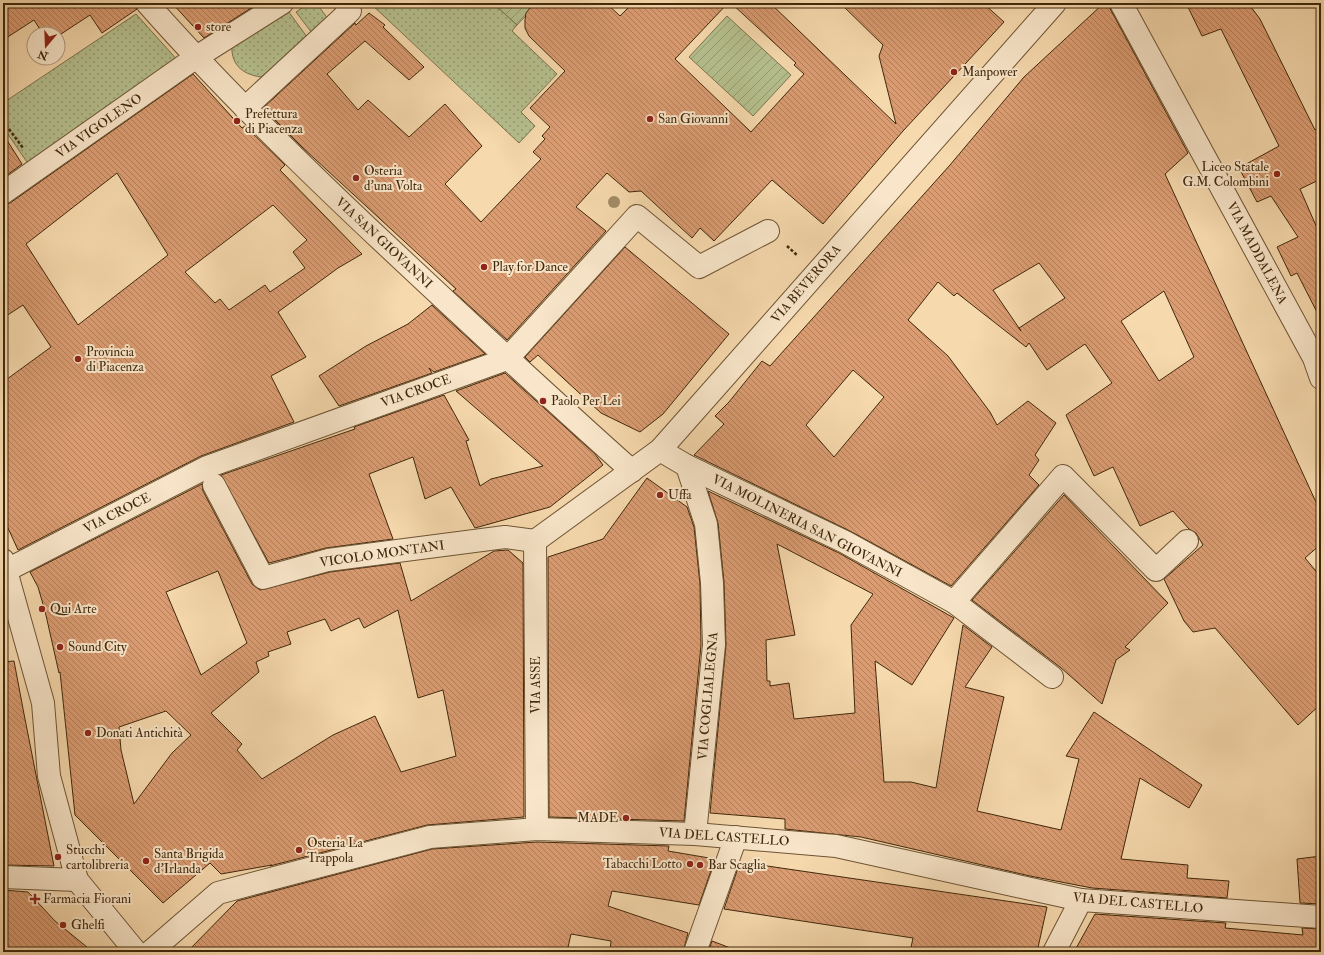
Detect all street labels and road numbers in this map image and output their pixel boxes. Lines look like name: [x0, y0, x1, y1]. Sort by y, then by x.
street label: VIA VIGOLENO: [53, 90, 145, 162]
street label: VIA SAN GIOVANNI: [332, 194, 436, 292]
street label: VIA MADDALENA: [1223, 199, 1291, 308]
street label: VIA BEVERORA: [768, 241, 845, 326]
street label: VIA CROCE: [379, 371, 453, 411]
street label: VIA MOLINERIA SAN GIOVANNI: [709, 471, 905, 581]
street label: VIA CROCE: [81, 489, 153, 537]
street label: VICOLO MONTANI: [319, 537, 445, 571]
street label: VIA COGLIALEGNA: [694, 630, 722, 761]
street label: VIA ASSE: [528, 656, 544, 714]
street label: VIA DEL CASTELLO: [658, 824, 790, 850]
street label: VIA DEL CASTELLO: [1072, 889, 1204, 917]

